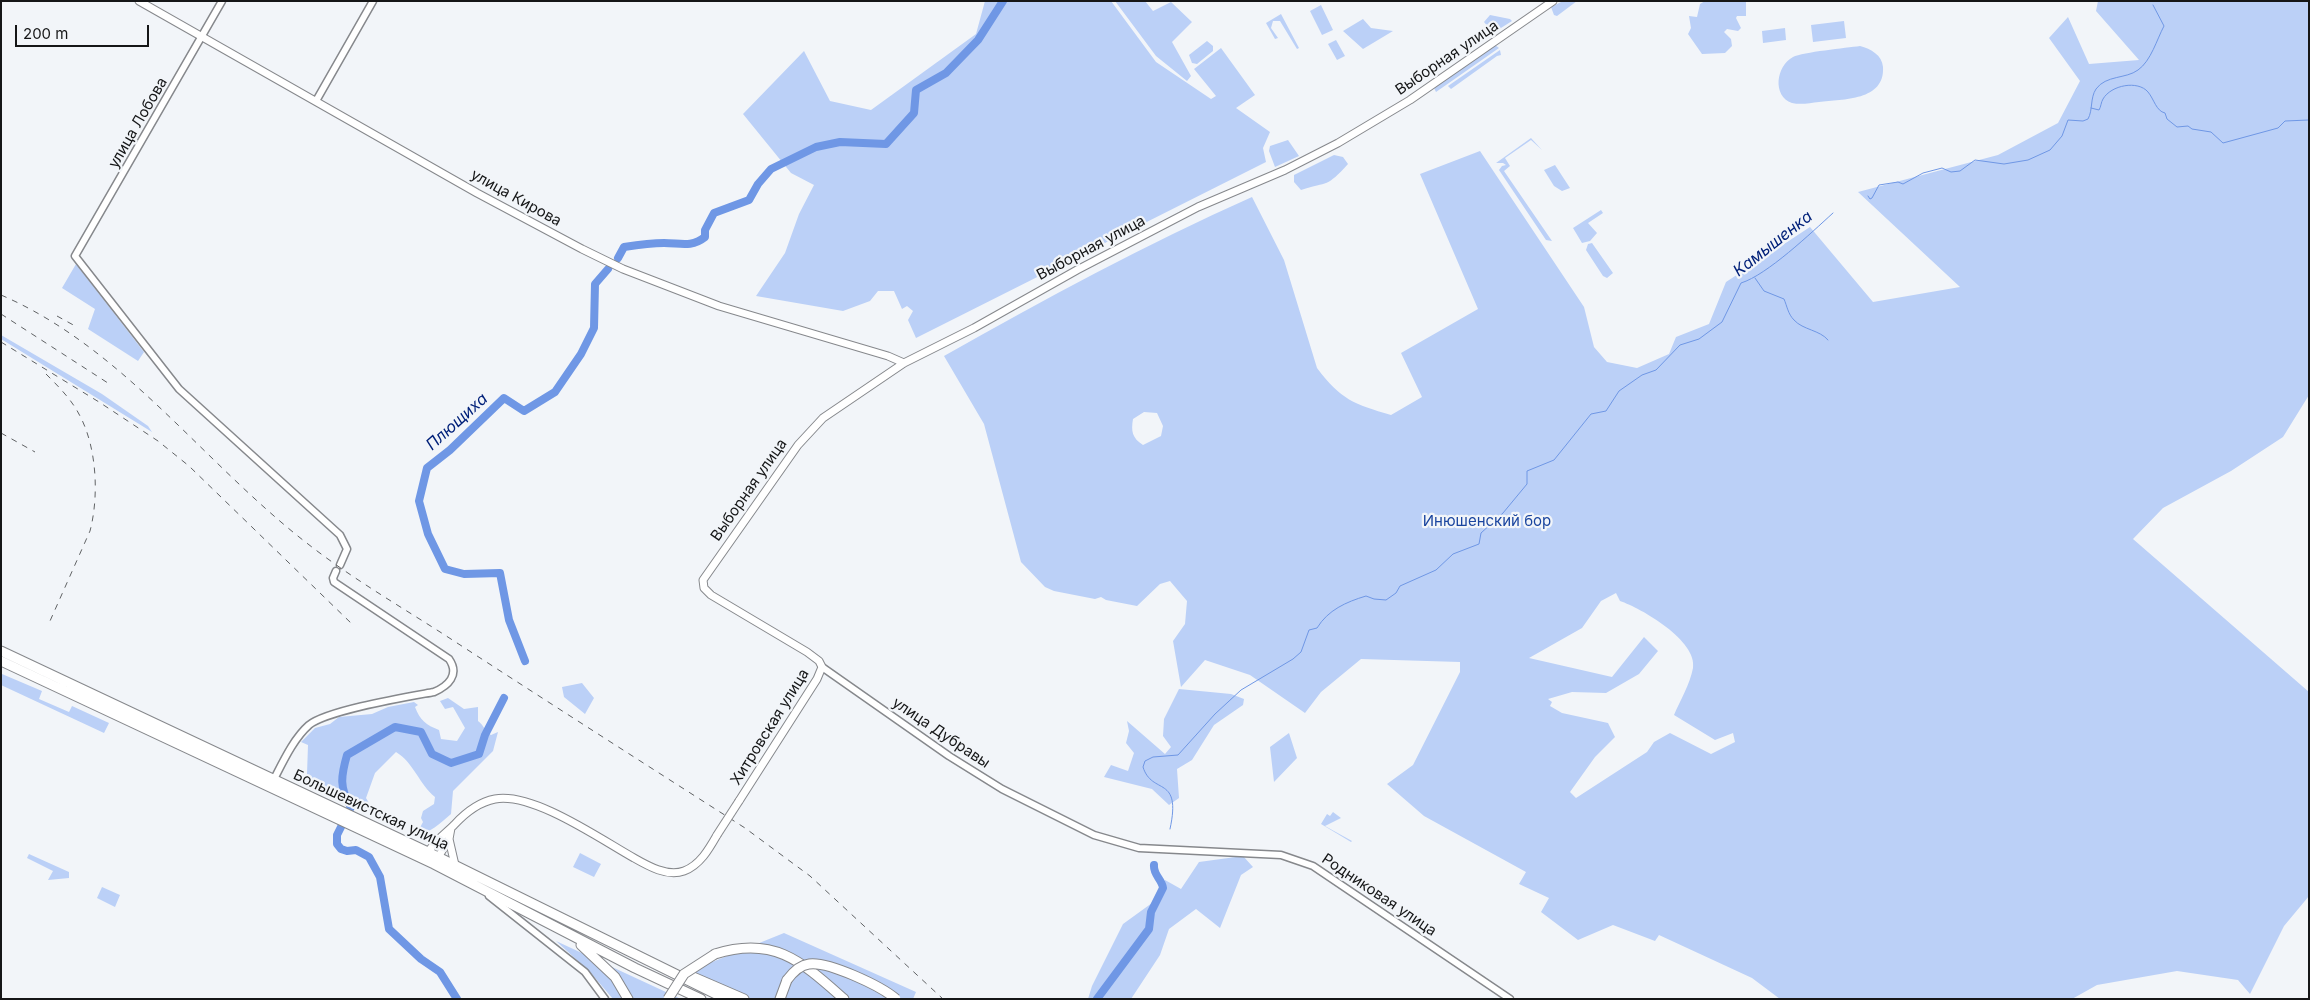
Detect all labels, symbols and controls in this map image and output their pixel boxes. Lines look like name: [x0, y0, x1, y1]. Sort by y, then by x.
scale bar: [18, 15, 151, 47]
street label: Выборная улица: [1392, 17, 1502, 99]
text: 200 m: [23, 24, 68, 43]
street label: улица Лобова: [105, 74, 171, 172]
street label: улица Кирова: [468, 166, 564, 230]
water label: Камышенка: [1730, 207, 1816, 281]
street label: Выборная улица: [1034, 212, 1148, 284]
water label: Плющиха: [422, 389, 492, 455]
street label: Выборная улица: [707, 436, 791, 544]
park label: Инюшенский бор: [1423, 512, 1551, 530]
street label: Хитровская улица: [727, 666, 813, 788]
street label: улица Дубравы: [889, 694, 993, 772]
street label: Большевистская улица: [290, 766, 452, 854]
street label: Родниковая улица: [1318, 850, 1440, 940]

